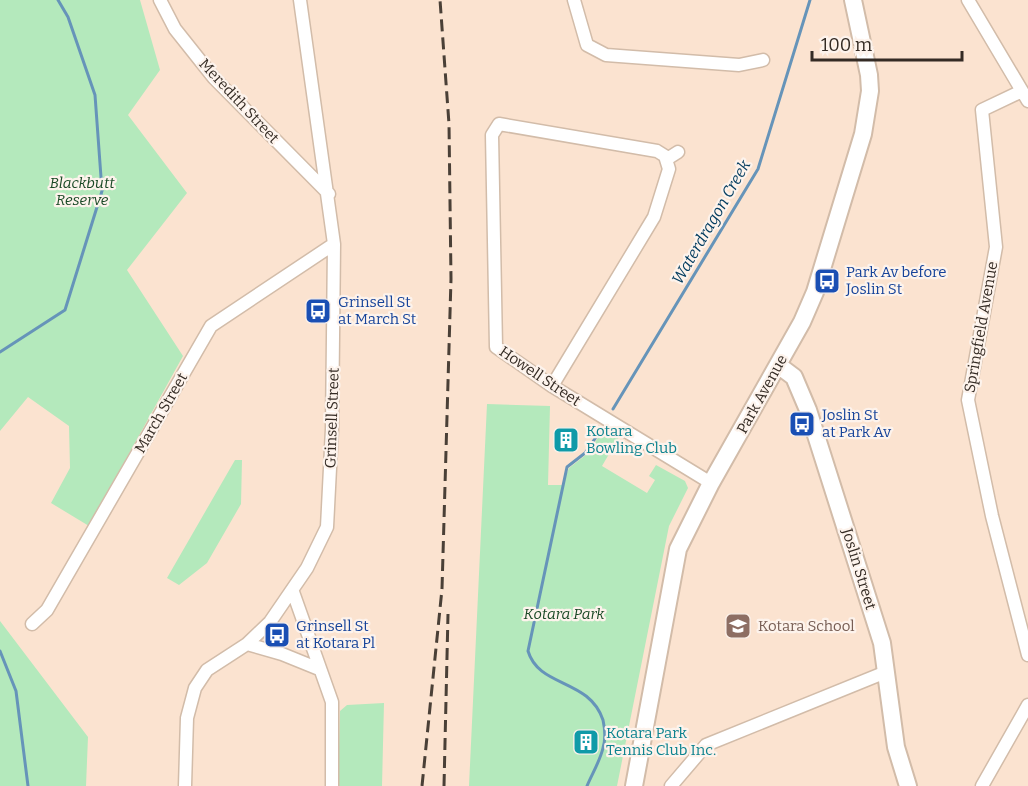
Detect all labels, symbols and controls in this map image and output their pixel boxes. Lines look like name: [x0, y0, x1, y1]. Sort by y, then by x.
scale bar: [812, 24, 962, 62]
text: 100 m: [821, 34, 872, 56]
street label: Meredith Street: [195, 55, 283, 147]
water label: Waterdragon Creek: [668, 156, 754, 287]
park label: Blackbutt Reserve: [49, 174, 115, 209]
street label: Springfield Avenue: [961, 260, 1001, 394]
place label: Park Av before Joslin St: [845, 263, 947, 298]
bus stop icon: Park Av before Joslin St: [812, 266, 842, 296]
place label: Grinsell St at March St: [338, 293, 417, 328]
bus stop icon: Grinsell St at March St: [303, 296, 333, 326]
street label: Howell Street: [496, 342, 584, 410]
street label: Park Avenue: [733, 351, 791, 437]
street label: Grinsell Street: [321, 367, 343, 469]
street label: March Street: [131, 369, 192, 456]
place label: Joslin St at Park Av: [821, 406, 891, 441]
bus stop icon: Joslin St at Park Av: [787, 409, 817, 439]
place label: Kotara Bowling Club: [586, 422, 677, 457]
building icon: Kotara Bowling Club: [551, 425, 581, 455]
street label: Joslin Street: [838, 525, 880, 612]
park label: Kotara Park: [524, 605, 605, 623]
school or university icon: Kotara School: [723, 611, 753, 641]
place label: Grinsell St at Kotara Pl: [296, 617, 375, 652]
place label: Kotara School: [758, 617, 855, 635]
bus stop icon: Grinsell St at Kotara Pl: [262, 620, 292, 650]
place label: Kotara Park Tennis Club Inc.: [606, 724, 716, 759]
building icon: Kotara Park Tennis Club Inc.: [571, 727, 601, 757]

